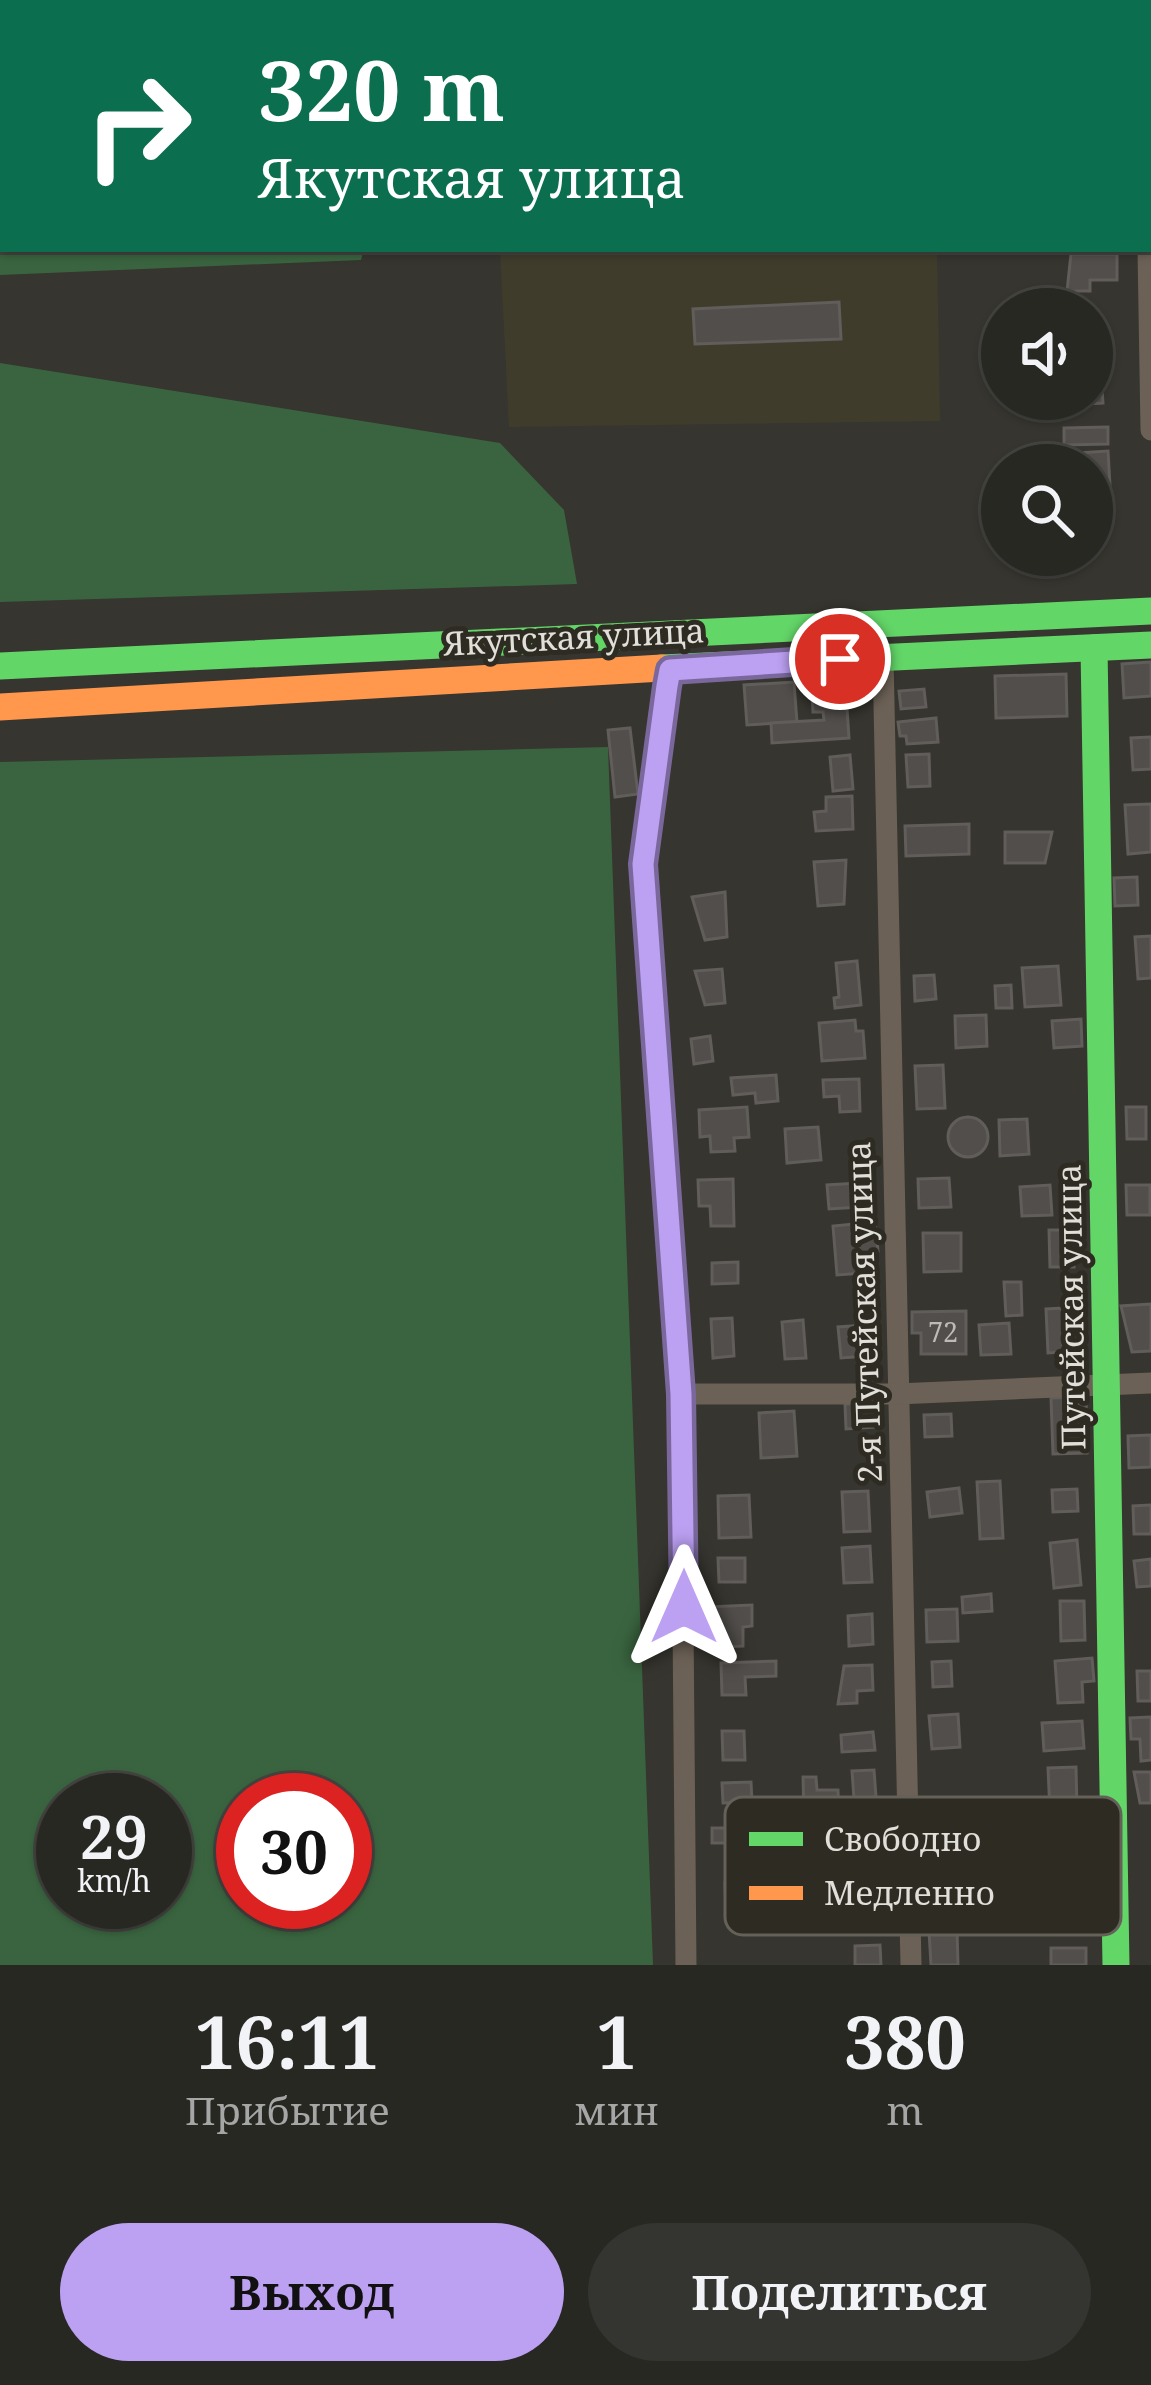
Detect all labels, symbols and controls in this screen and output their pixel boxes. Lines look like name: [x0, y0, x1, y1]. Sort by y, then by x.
text: 320 m: [258, 31, 505, 146]
icon: right: [60, 48, 216, 204]
text: Якутская улица: [258, 140, 686, 214]
map controls: [981, 288, 1113, 576]
button: sound: [981, 288, 1113, 420]
button: search: [981, 444, 1113, 576]
street label: Якутская улица: [441, 607, 706, 666]
pin: [789, 608, 891, 710]
icon: arrive: [807, 626, 873, 692]
street label: 2-я Путейская улица: [835, 1140, 892, 1484]
street label: Путейская улица: [1046, 1164, 1095, 1450]
house number: 72: [928, 1313, 958, 1350]
position arrow: [621, 1544, 747, 1670]
speed limit sign: 30: [216, 1773, 372, 1929]
text: 29: [80, 1795, 148, 1877]
legend: [725, 1797, 1121, 1935]
text: Свободно: [824, 1816, 981, 1861]
text: km/h: [77, 1860, 151, 1901]
text: Медленно: [824, 1870, 995, 1915]
text: 16:11: [195, 1992, 379, 2090]
text: 1: [596, 1992, 637, 2090]
text: 380: [844, 1992, 966, 2090]
text: Прибытие: [185, 2083, 389, 2136]
text: мин: [574, 2083, 659, 2136]
text: m: [887, 2083, 923, 2136]
button: Выход: [60, 2223, 564, 2361]
button: Поделиться: [588, 2223, 1091, 2361]

